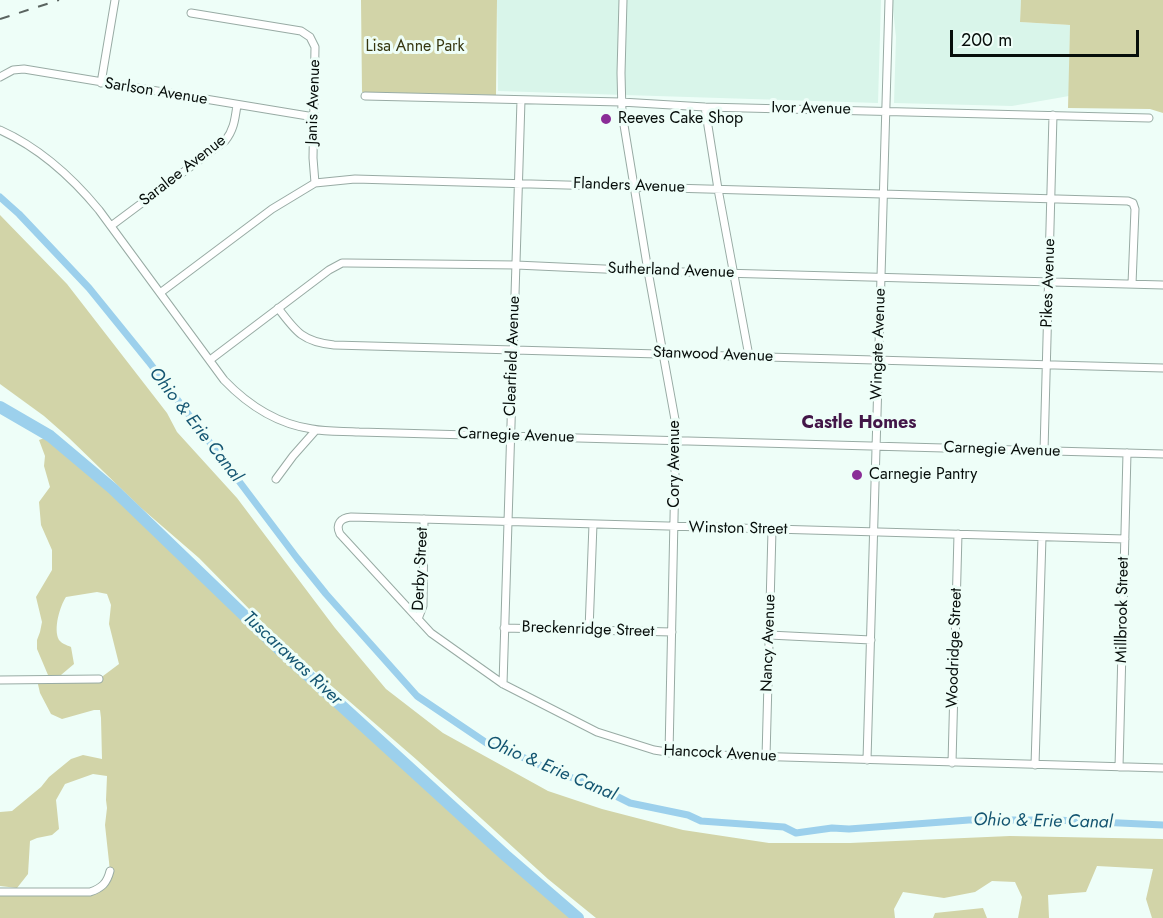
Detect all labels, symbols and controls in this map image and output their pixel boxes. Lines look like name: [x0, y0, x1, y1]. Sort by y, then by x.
scale bar: [953, 18, 1142, 56]
text: 200 m: [961, 27, 1012, 53]
park label: Lisa Anne Park: [365, 37, 465, 57]
street label: Janis Avenue: [303, 59, 325, 145]
street label: Sarlson Avenue: [103, 74, 209, 110]
street label: Ivor Avenue: [771, 99, 851, 119]
place label: Reeves Cake Shop: [618, 109, 743, 129]
marker: Reeves Cake Shop: [599, 112, 613, 126]
street label: Saralee Avenue: [136, 131, 230, 211]
street label: Flanders Avenue: [573, 174, 685, 198]
street label: Pikes Avenue: [1038, 238, 1060, 328]
street label: Sutherland Avenue: [607, 259, 735, 283]
street label: Wingate Avenue: [867, 288, 891, 400]
street label: Clearfield Avenue: [501, 295, 525, 417]
street label: Stanwood Avenue: [652, 343, 774, 367]
water label: Ohio & Erie Canal: [144, 363, 246, 487]
district label: Castle Homes: [802, 413, 916, 435]
street label: Cory Avenue: [665, 420, 685, 508]
street label: Carnegie Avenue: [457, 424, 575, 448]
street label: Carnegie Avenue: [943, 438, 1061, 462]
place label: Carnegie Pantry: [869, 465, 977, 485]
marker: Carnegie Pantry: [850, 468, 864, 482]
street label: Winston Street: [688, 519, 788, 539]
street label: Derby Street: [409, 527, 433, 611]
street label: Millbrook Street: [1112, 557, 1134, 663]
street label: Woodridge Street: [943, 588, 967, 708]
street label: Nancy Avenue: [758, 594, 780, 692]
water label: Tuscarawas River: [238, 607, 346, 711]
street label: Breckenridge Street: [521, 618, 655, 642]
water label: Ohio & Erie Canal: [483, 732, 619, 806]
street label: Hancock Avenue: [663, 741, 777, 767]
water label: Ohio & Erie Canal: [973, 810, 1113, 834]

